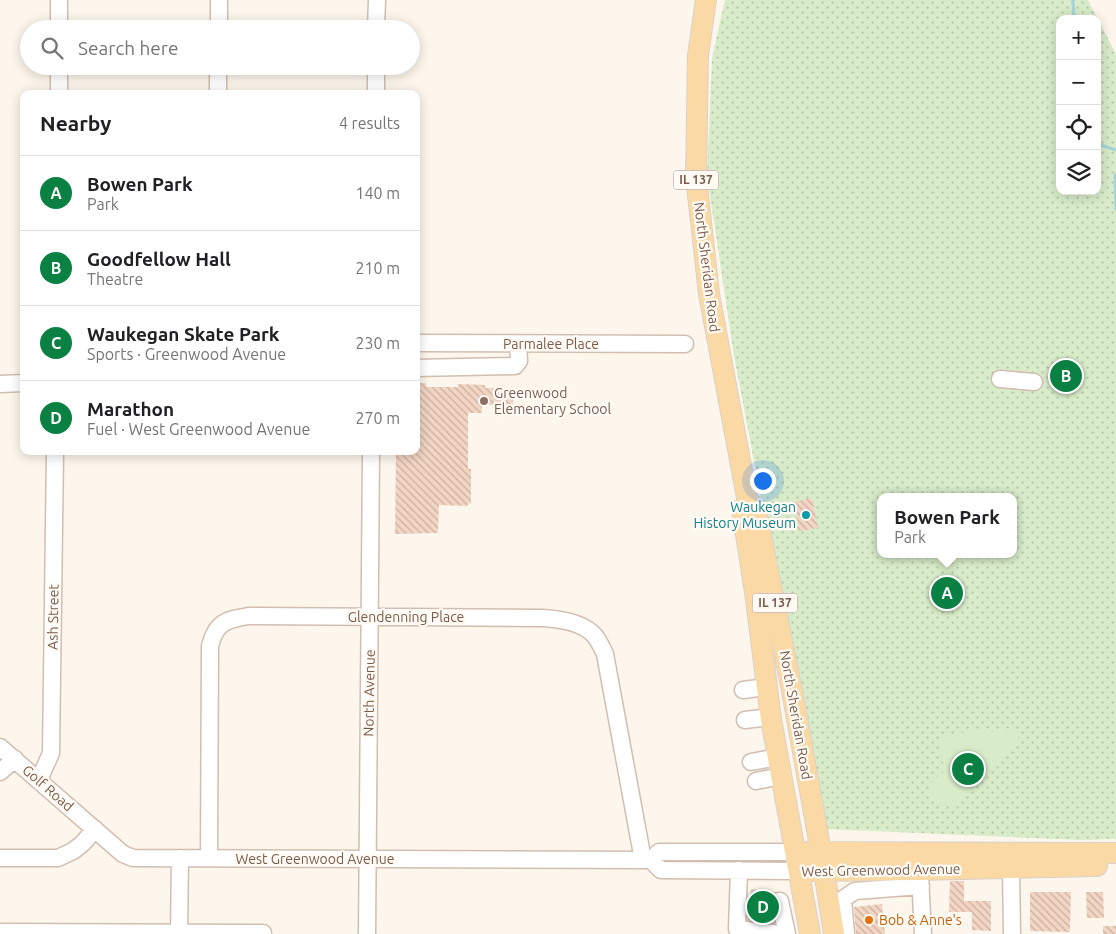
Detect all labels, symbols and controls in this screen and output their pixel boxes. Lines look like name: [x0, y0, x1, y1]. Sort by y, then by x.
map controls: [1056, 15, 1101, 195]
button: +: [1056, 15, 1101, 60]
search box: [20, 20, 420, 75]
icon: search: [38, 34, 66, 62]
text: Search here: [78, 37, 178, 59]
button: −: [1056, 60, 1101, 105]
button: locate: [1056, 105, 1101, 150]
text: Nearby: [40, 111, 111, 135]
text: 4 results: [339, 114, 400, 132]
button: layers: [1056, 150, 1101, 195]
road number: IL 137: [674, 170, 718, 190]
text: Bowen Park: [87, 173, 193, 195]
text: A: [50, 184, 62, 202]
text: 140 m: [355, 184, 400, 202]
text: Park: [87, 195, 119, 213]
street label: North Sheridan Road: [691, 201, 723, 333]
text: Goodfellow Hall: [87, 248, 231, 270]
text: B: [51, 259, 61, 277]
text: 210 m: [355, 259, 400, 277]
text: Theatre: [87, 270, 143, 288]
text: Waukegan Skate Park: [87, 323, 279, 345]
text: C: [51, 334, 61, 352]
text: 230 m: [355, 334, 400, 352]
street label: Parmalee Place: [503, 336, 599, 352]
text: Sports · Greenwood Avenue: [87, 345, 286, 363]
pin: B: [1050, 357, 1082, 395]
place label: Greenwood Elementary School: [494, 385, 612, 417]
marker: Greenwood Elementary School: [478, 395, 490, 407]
text: Marathon: [87, 398, 174, 420]
text: D: [50, 409, 62, 427]
text: 270 m: [355, 409, 400, 427]
text: Fuel · West Greenwood Avenue: [87, 420, 310, 438]
your location: [750, 468, 776, 494]
popup: [877, 493, 1017, 558]
place label: Waukegan History Museum: [693, 499, 796, 531]
text: Bowen Park: [894, 506, 1000, 528]
marker: Waukegan History Museum: [800, 509, 812, 521]
text: Park: [894, 528, 926, 546]
pin: A: [931, 574, 963, 612]
street label: Ash Street: [44, 584, 62, 650]
road number: IL 137: [752, 594, 798, 612]
street label: Glendenning Place: [348, 609, 464, 625]
street label: North Avenue: [360, 649, 378, 737]
street label: North Sheridan Road: [777, 649, 815, 781]
pin: C: [952, 750, 984, 788]
street label: Golf Road: [19, 762, 77, 814]
street label: West Greenwood Avenue: [235, 851, 395, 867]
street label: West Greenwood Avenue: [801, 861, 961, 879]
pin: D: [747, 888, 779, 926]
place label: Bob & Anne's: [879, 912, 962, 928]
marker: Bob & Anne's: [863, 914, 875, 926]

